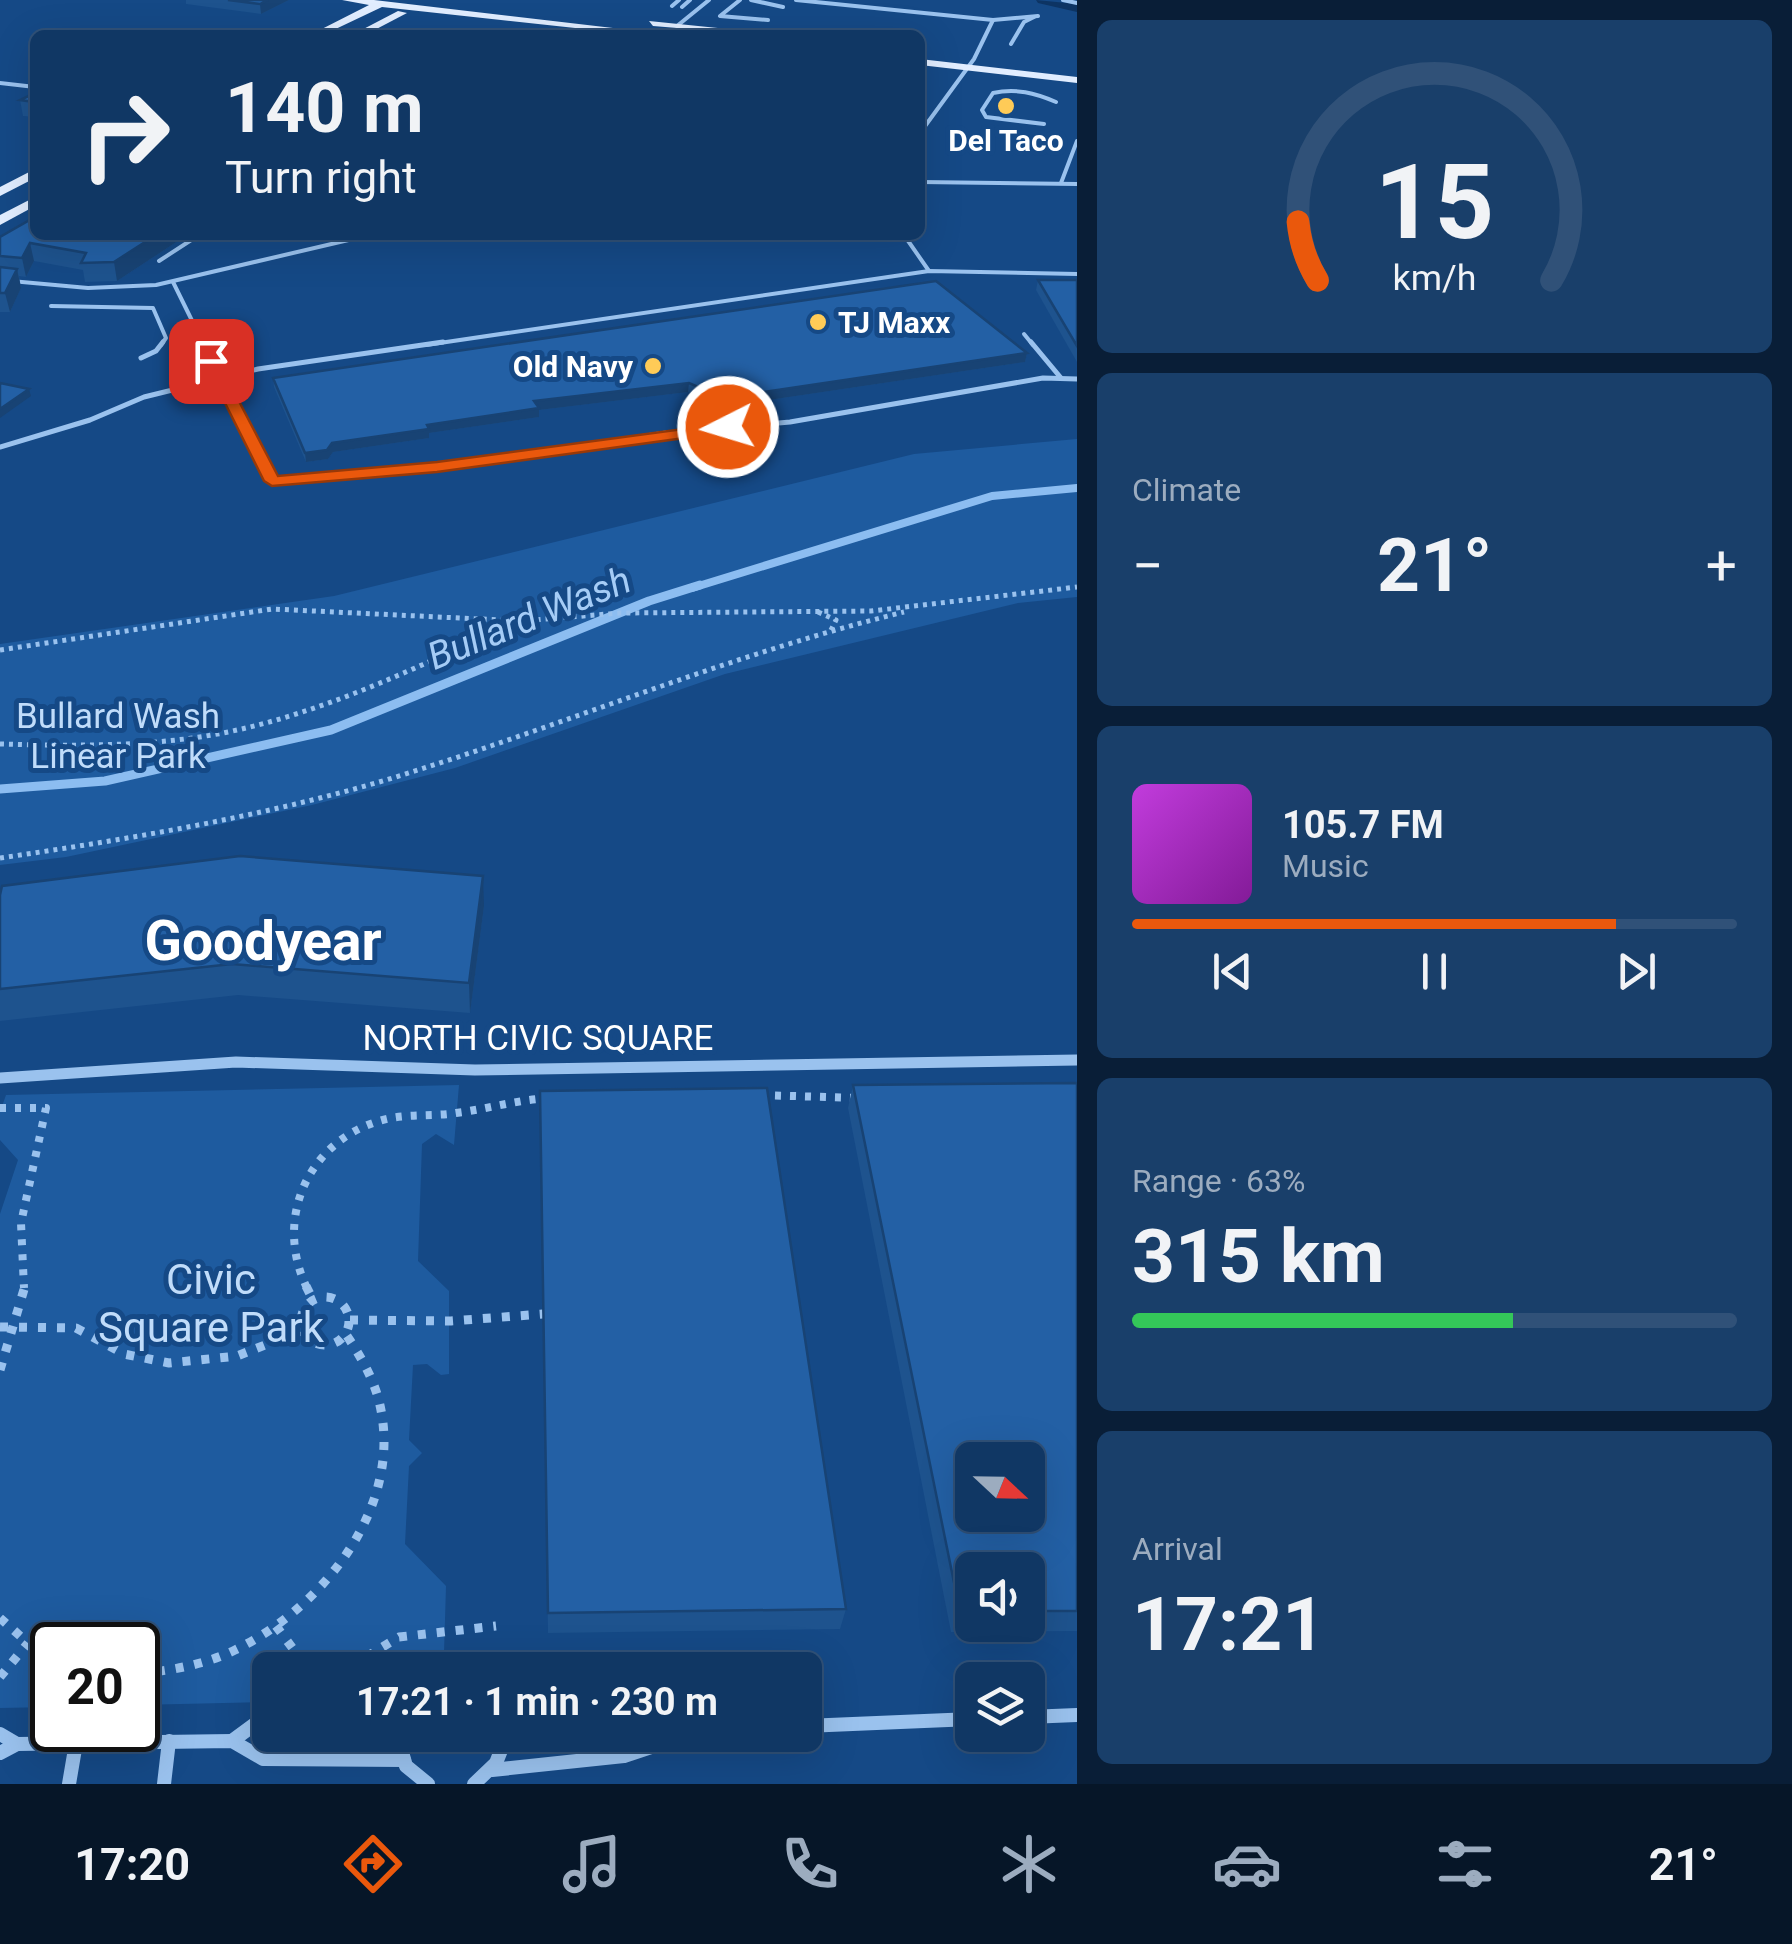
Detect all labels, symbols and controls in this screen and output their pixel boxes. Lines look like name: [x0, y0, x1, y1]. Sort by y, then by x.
text: 140 m: [225, 67, 424, 149]
icon: right: [60, 70, 190, 200]
marker: Del Taco: [995, 95, 1017, 117]
place label: Del Taco: [948, 123, 1064, 158]
text: 15: [1375, 142, 1494, 263]
text: Turn right: [225, 151, 417, 204]
text: km/h: [1393, 257, 1476, 299]
place label: TJ Maxx: [838, 305, 951, 340]
marker: TJ Maxx: [807, 311, 829, 333]
pin: [169, 319, 254, 404]
icon: arrive: [184, 334, 239, 389]
place label: Old Navy: [513, 349, 634, 384]
marker: Old Navy: [642, 355, 664, 377]
position arrow: [676, 375, 780, 479]
text: Climate: [1132, 471, 1241, 509]
text: 21°: [1377, 521, 1492, 609]
text: −: [1132, 534, 1163, 598]
text: +: [1706, 534, 1737, 598]
water label: Bullard Wash: [421, 557, 637, 679]
park label: Bullard Wash Linear Park: [16, 696, 220, 777]
text: 105.7 FM: [1282, 803, 1444, 847]
text: Music: [1282, 847, 1369, 885]
district label: Goodyear: [144, 909, 382, 973]
icon: previous: [1205, 944, 1260, 999]
icon: pause: [1407, 944, 1462, 999]
icon: next: [1609, 944, 1664, 999]
street label: NORTH CIVIC SQUARE: [363, 1018, 713, 1059]
text: Range · 63%: [1132, 1162, 1305, 1200]
text: 315 km: [1132, 1212, 1385, 1300]
park label: Civic Square Park: [98, 1255, 325, 1352]
north arrow: [955, 1442, 1045, 1532]
map controls: [955, 1442, 1045, 1752]
text: Arrival: [1132, 1530, 1223, 1568]
button: sound: [955, 1552, 1045, 1642]
text: 17:21: [1132, 1580, 1325, 1668]
speed limit sign: 20: [30, 1622, 160, 1752]
button: layers: [955, 1662, 1045, 1752]
text: 17:21 · 1 min · 230 m: [356, 1680, 718, 1724]
icon: directions: [338, 1829, 408, 1899]
icon: music: [557, 1829, 627, 1899]
icon: phone: [775, 1829, 845, 1899]
icon: climate: [994, 1829, 1064, 1899]
icon: car: [1212, 1829, 1282, 1899]
icon: filters: [1430, 1829, 1500, 1899]
text: 17:20: [74, 1838, 190, 1891]
text: 21°: [1649, 1838, 1718, 1891]

